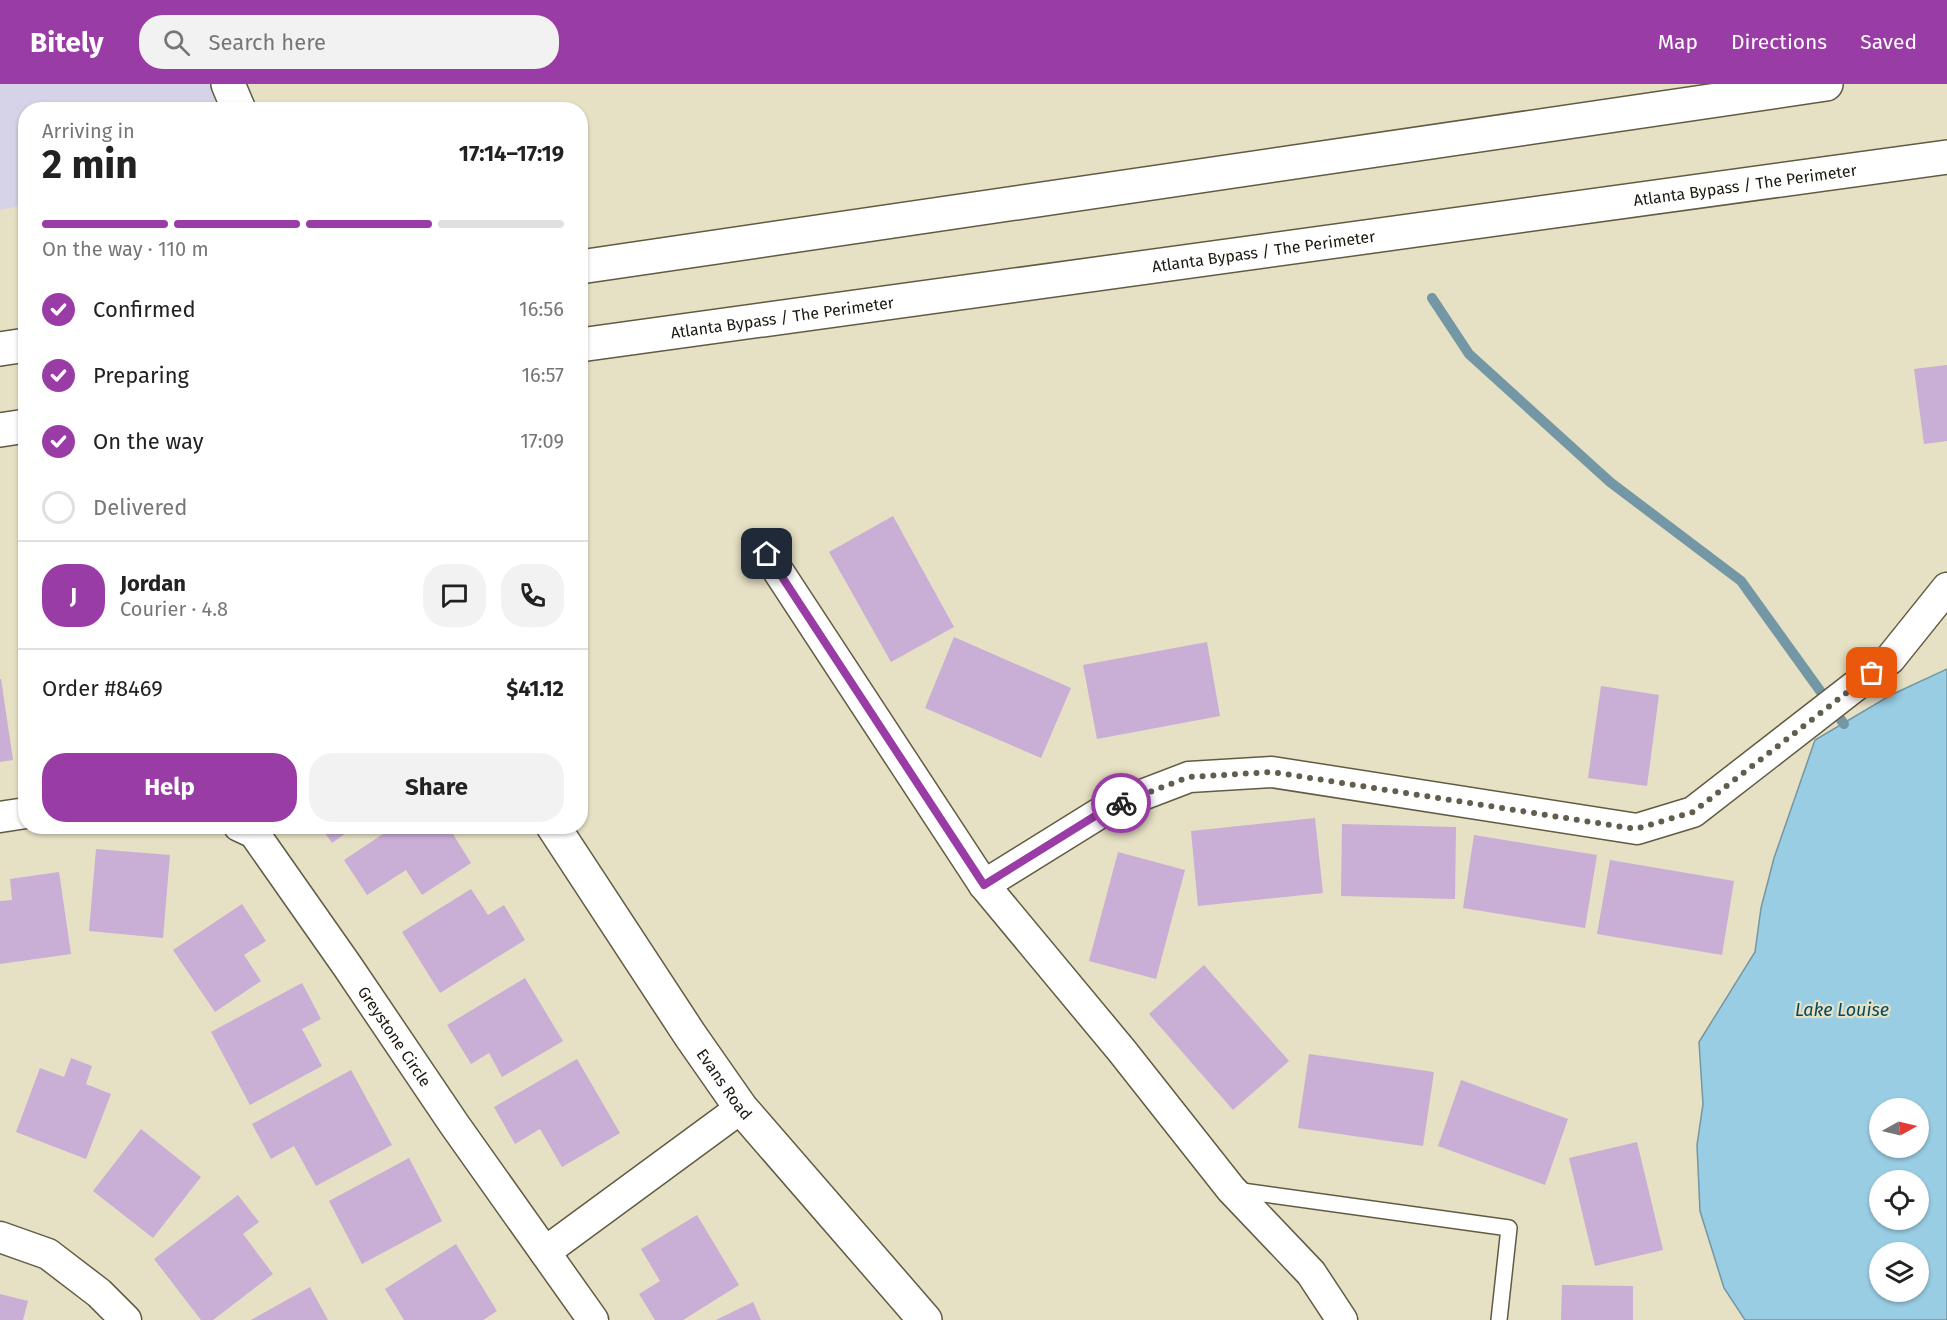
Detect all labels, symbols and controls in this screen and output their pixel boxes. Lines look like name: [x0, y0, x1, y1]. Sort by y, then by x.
search box: [139, 15, 559, 69]
text: Bitely: [30, 26, 103, 59]
icon: search: [160, 26, 193, 59]
text: Search here: [208, 29, 326, 56]
text: Map: [1658, 29, 1698, 55]
text: Directions: [1731, 29, 1827, 55]
text: Saved: [1860, 29, 1917, 55]
text: Arriving in: [42, 119, 135, 143]
text: 17:14–17:19: [459, 140, 564, 167]
text: 2 min: [42, 142, 138, 188]
street label: Atlanta Bypass / The Perimeter: [1632, 160, 1859, 210]
street label: Atlanta Bypass / The Perimeter: [1151, 226, 1377, 276]
text: On the way · 110 m: [42, 237, 209, 261]
street label: Atlanta Bypass / The Perimeter: [669, 292, 896, 342]
icon: check: [42, 293, 75, 326]
text: Confirmed: [93, 296, 196, 323]
text: 16:56: [519, 297, 564, 321]
icon: check: [42, 359, 75, 392]
text: Preparing: [93, 362, 189, 389]
text: 16:57: [521, 363, 564, 387]
icon: check: [42, 425, 75, 458]
text: On the way: [93, 428, 204, 455]
text: 17:09: [520, 429, 564, 453]
text: Delivered: [93, 494, 188, 521]
pin: [741, 528, 792, 579]
icon: home: [750, 537, 783, 570]
button: chat: [423, 564, 486, 627]
button: phone: [501, 564, 564, 627]
text: Jordan: [120, 570, 186, 597]
text: J: [70, 582, 77, 609]
text: Courier · 4.8: [120, 597, 228, 621]
pin: [1846, 647, 1897, 698]
icon: bag: [1855, 656, 1888, 689]
text: Order #8469: [42, 675, 163, 702]
text: $41.12: [506, 675, 564, 702]
button: Help: [42, 753, 297, 822]
button: Share: [309, 753, 564, 822]
courier: [1091, 773, 1151, 833]
icon: bike: [1105, 787, 1138, 820]
street label: Greystone Circle: [354, 983, 436, 1090]
water label: Lake Louise: [1795, 999, 1889, 1021]
street label: Evans Road: [693, 1045, 756, 1124]
north arrow: [1869, 1098, 1929, 1158]
map controls: [1869, 1098, 1929, 1302]
button: locate: [1869, 1170, 1929, 1230]
button: layers: [1869, 1242, 1929, 1302]

